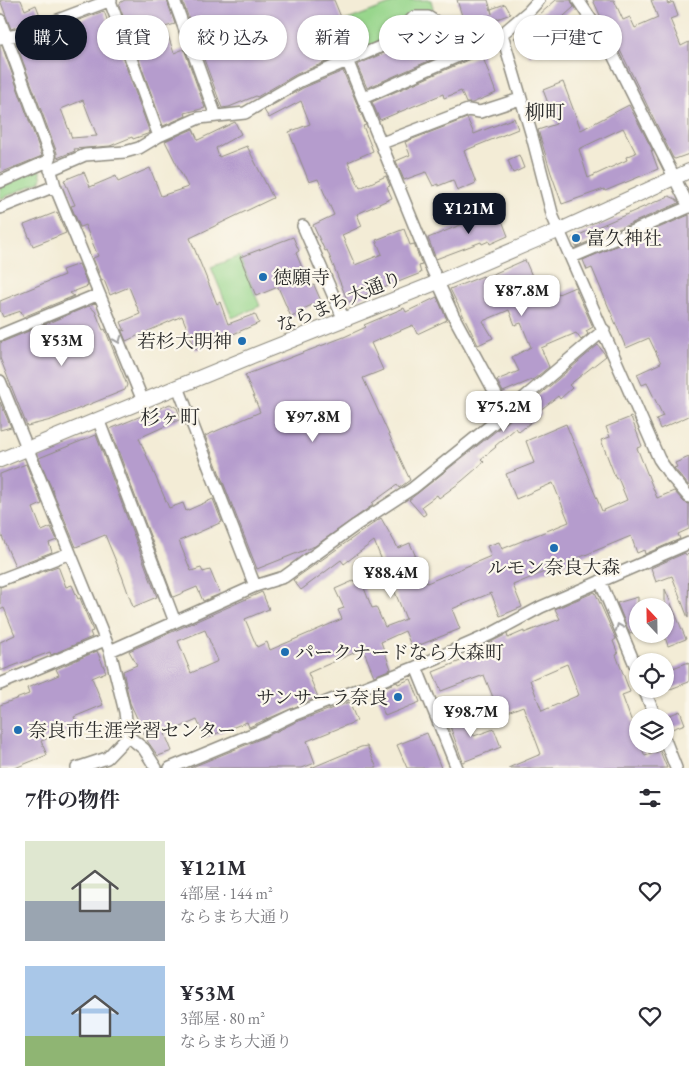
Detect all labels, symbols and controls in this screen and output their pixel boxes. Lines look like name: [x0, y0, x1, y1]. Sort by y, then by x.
chip: 購入: [15, 15, 87, 60]
chip: 賃貸: [97, 15, 169, 60]
chip: 絞り込み: [179, 15, 287, 60]
chip: 新着: [297, 15, 369, 60]
chip: マンション: [379, 15, 504, 60]
chip: 一戸建て: [514, 15, 622, 60]
district label: 柳町: [525, 99, 565, 125]
pin: ¥121M: [434, 192, 504, 235]
text: ¥121M: [444, 198, 494, 219]
place label: 富久神社: [586, 226, 662, 251]
marker: 富久神社: [570, 232, 582, 244]
place label: 徳願寺: [273, 265, 330, 290]
street label: ならまち大通り: [273, 265, 406, 338]
marker: 徳願寺: [257, 271, 269, 283]
pin: ¥87.8M: [481, 274, 563, 317]
text: ¥87.8M: [495, 280, 549, 301]
pin: ¥53M: [32, 324, 92, 367]
place label: 若杉大明神: [137, 329, 232, 354]
text: ¥53M: [41, 330, 83, 351]
one-way arrow: [112, 335, 122, 344]
marker: 若杉大明神: [236, 335, 248, 347]
pin: ¥75.2M: [463, 390, 545, 433]
text: ¥75.2M: [477, 396, 531, 417]
pin: ¥97.8M: [272, 400, 354, 443]
district label: 杉ヶ町: [140, 404, 200, 430]
text: ¥97.8M: [286, 406, 340, 427]
marker: ルモン奈良大森: [548, 542, 560, 554]
place label: ルモン奈良大森: [487, 555, 621, 580]
pin: ¥88.4M: [350, 556, 432, 599]
text: ¥88.4M: [364, 562, 418, 583]
north arrow: [629, 598, 674, 642]
map controls: [629, 598, 674, 753]
one-way arrow: [615, 623, 625, 632]
place label: パークナードなら大森町: [295, 640, 504, 665]
marker: パークナードなら大森町: [279, 646, 291, 658]
button: locate: [629, 653, 674, 698]
place label: サンサーラ奈良: [256, 685, 388, 710]
marker: サンサーラ奈良: [392, 691, 404, 703]
pin: ¥98.7M: [430, 696, 512, 738]
text: ¥98.7M: [444, 701, 498, 722]
button: layers: [629, 708, 674, 753]
place label: 奈良市生涯学習センター: [28, 718, 236, 743]
marker: 奈良市生涯学習センター: [12, 724, 24, 736]
icon: filters: [636, 784, 664, 812]
text: 7件の物件: [25, 786, 120, 813]
text: ¥121M: [180, 854, 246, 881]
icon: home: [65, 861, 125, 921]
icon: heart: [636, 877, 664, 905]
text: 4部屋 · 144 m²: [180, 883, 273, 904]
text: ならまち大通り: [180, 906, 292, 927]
text: ¥53M: [180, 979, 235, 1006]
icon: home: [65, 986, 125, 1046]
icon: heart: [636, 1002, 664, 1030]
text: 3部屋 · 80 m²: [180, 1008, 265, 1029]
text: ならまち大通り: [180, 1031, 292, 1052]

